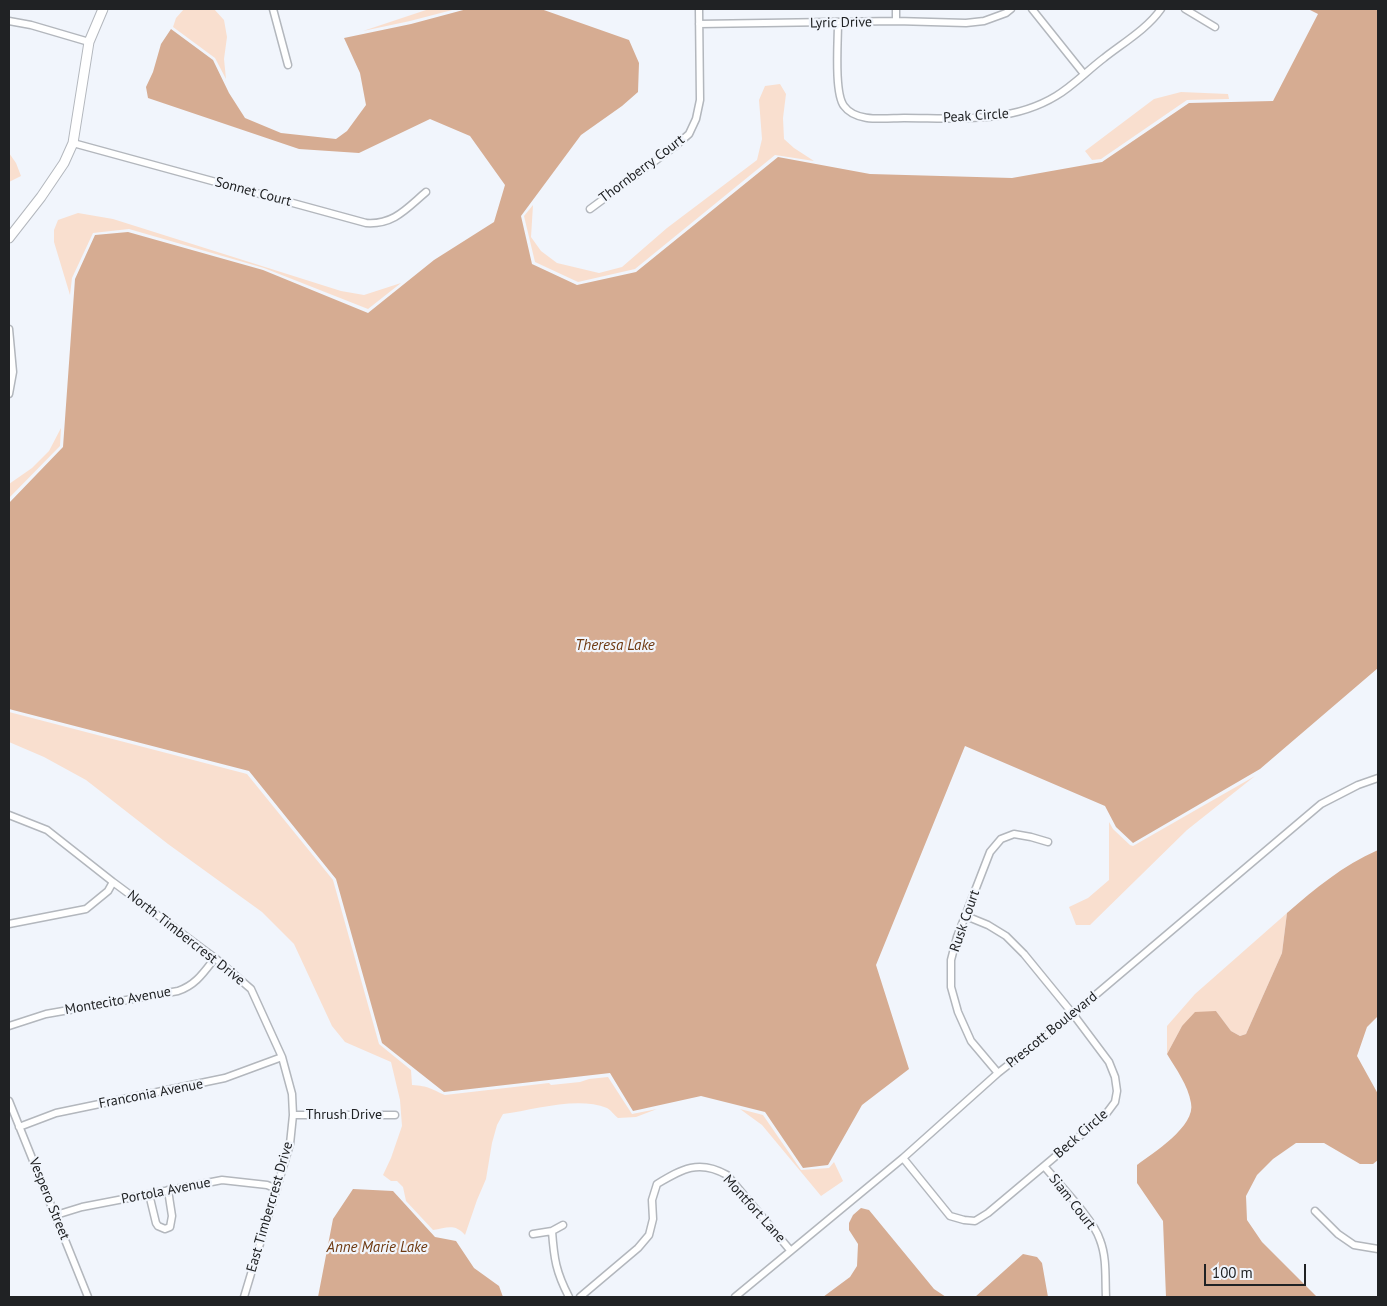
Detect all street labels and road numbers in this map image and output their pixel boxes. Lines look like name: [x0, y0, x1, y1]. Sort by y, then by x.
street label: Lyric Drive: [810, 14, 872, 32]
street label: Peak Circle: [943, 105, 1009, 127]
street label: Thornberry Court: [596, 132, 688, 206]
street label: Sonnet Court: [213, 174, 293, 210]
street label: North Timbercrest Drive: [124, 887, 248, 989]
street label: Rusk Court: [947, 888, 983, 954]
street label: Montecito Avenue: [64, 983, 172, 1019]
street label: Prescott Boulevard: [1003, 988, 1101, 1072]
street label: Franconia Avenue: [97, 1076, 205, 1112]
street label: Beck Circle: [1051, 1106, 1111, 1162]
street label: Thrush Drive: [306, 1107, 382, 1123]
street label: East Timbercrest Drive: [243, 1140, 297, 1274]
street label: Vespero Street: [25, 1156, 73, 1242]
street label: Siam Court: [1045, 1171, 1099, 1233]
street label: Montfort Lane: [719, 1172, 789, 1246]
street label: Portola Avenue: [120, 1174, 212, 1208]

